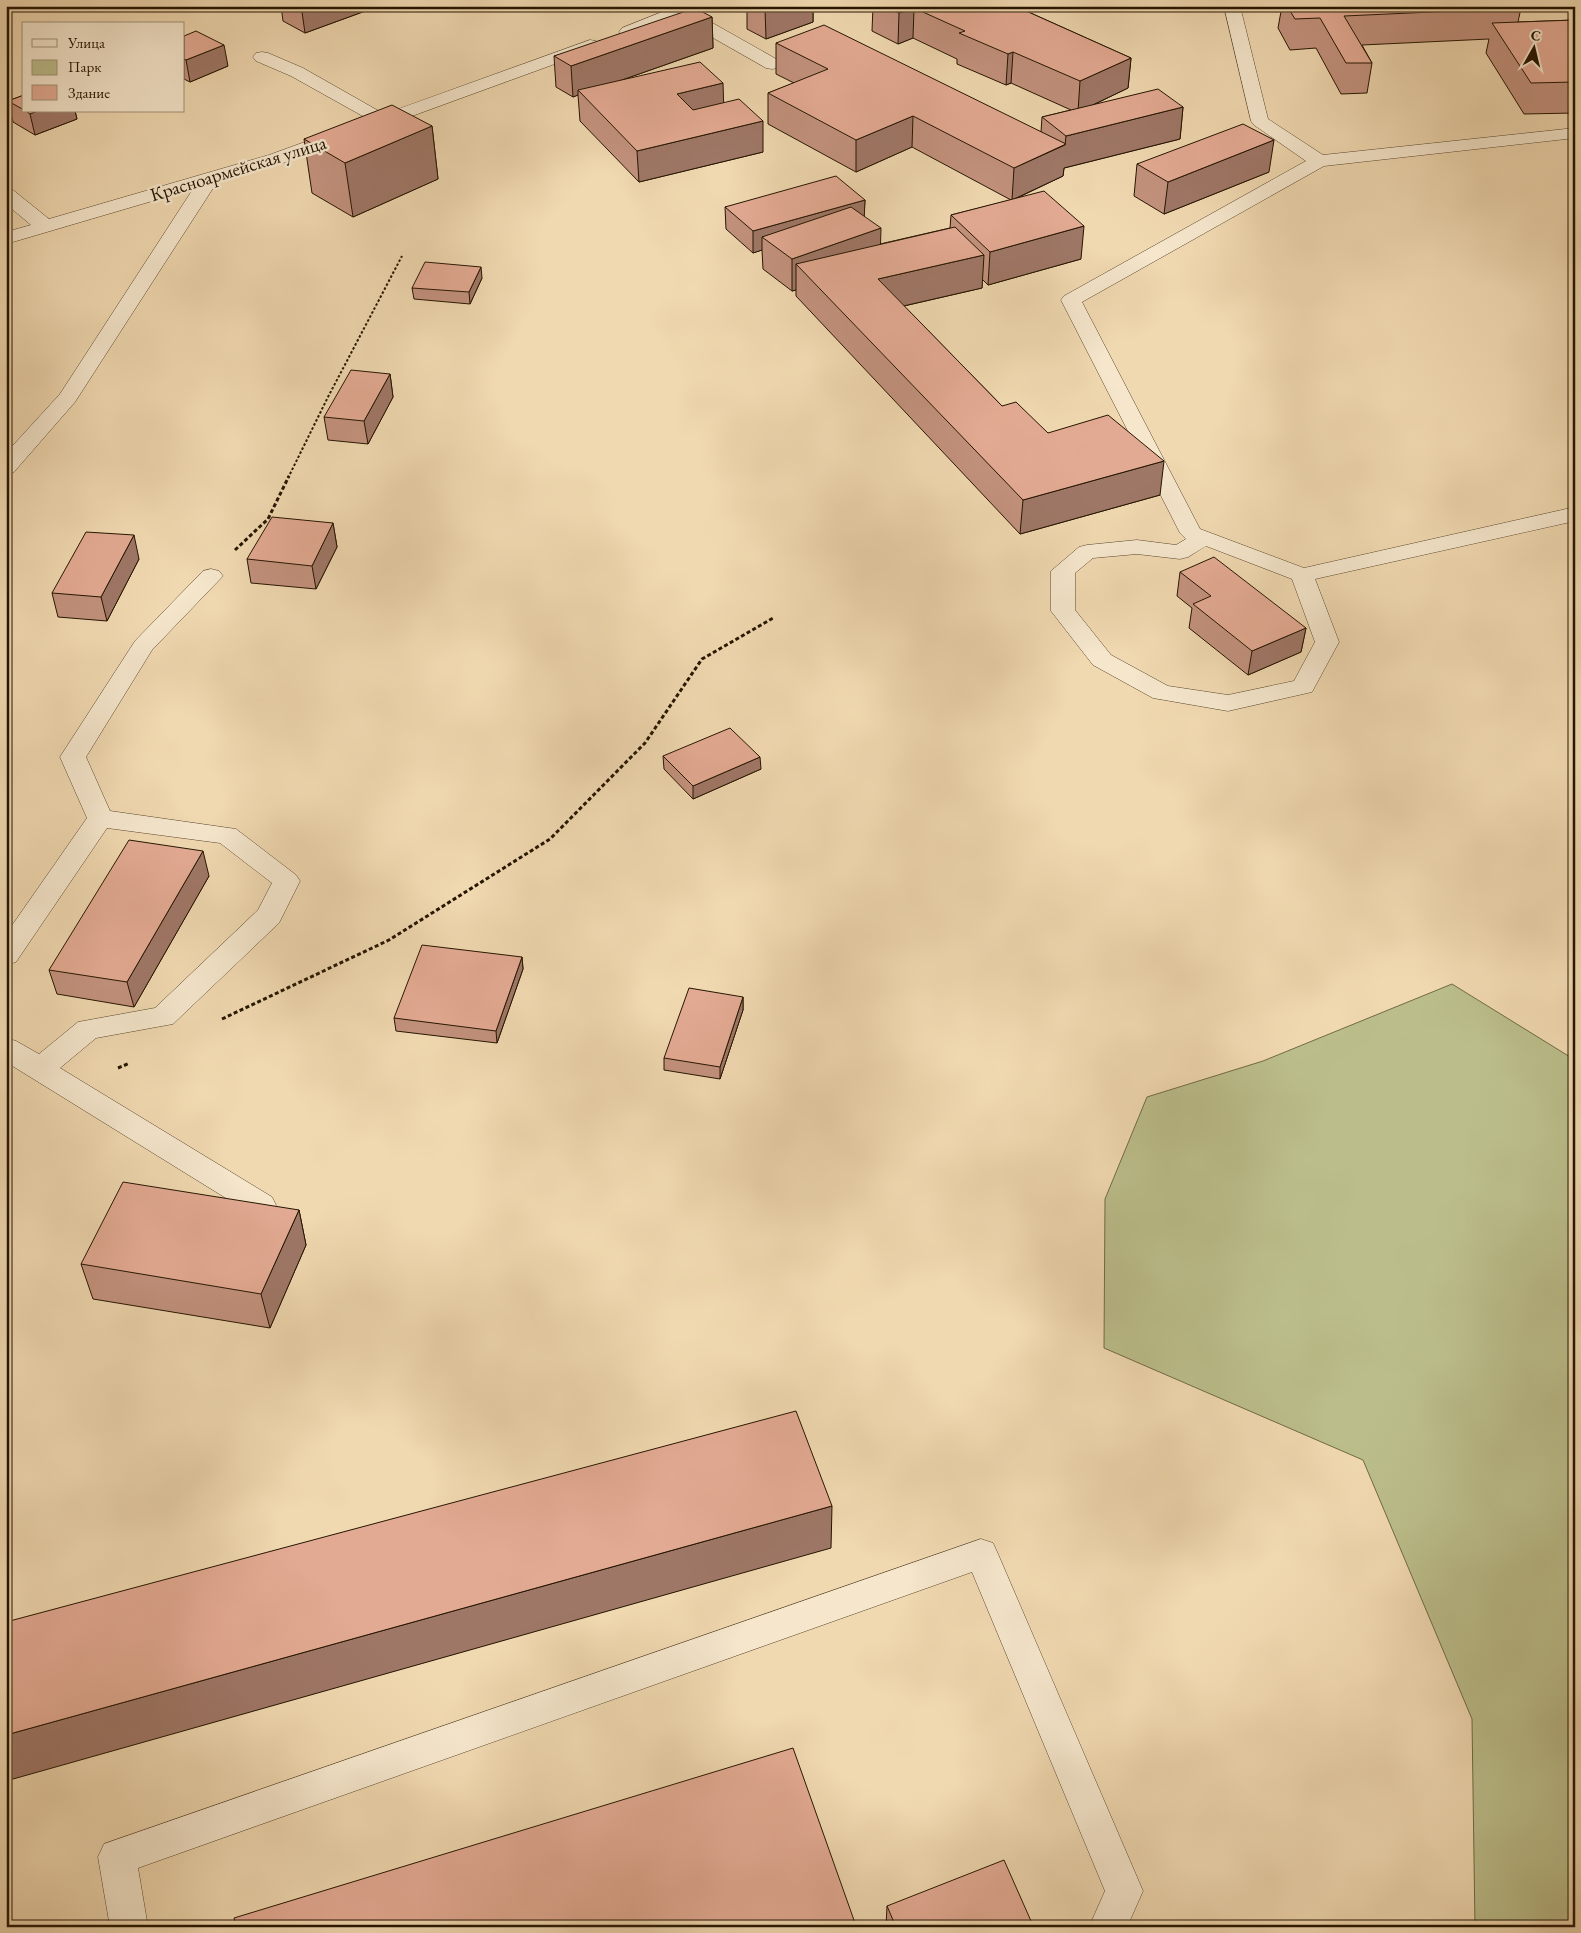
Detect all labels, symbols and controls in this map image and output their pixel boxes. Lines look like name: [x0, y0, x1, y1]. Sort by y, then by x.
legend: [22, 22, 185, 112]
north arrow: [1508, 22, 1558, 72]
text: С: [1530, 26, 1542, 45]
text: Улица: [67, 33, 105, 52]
text: Парк: [68, 57, 101, 76]
text: Здание: [68, 83, 110, 102]
street label: Красноармейская улица: [147, 130, 330, 207]

